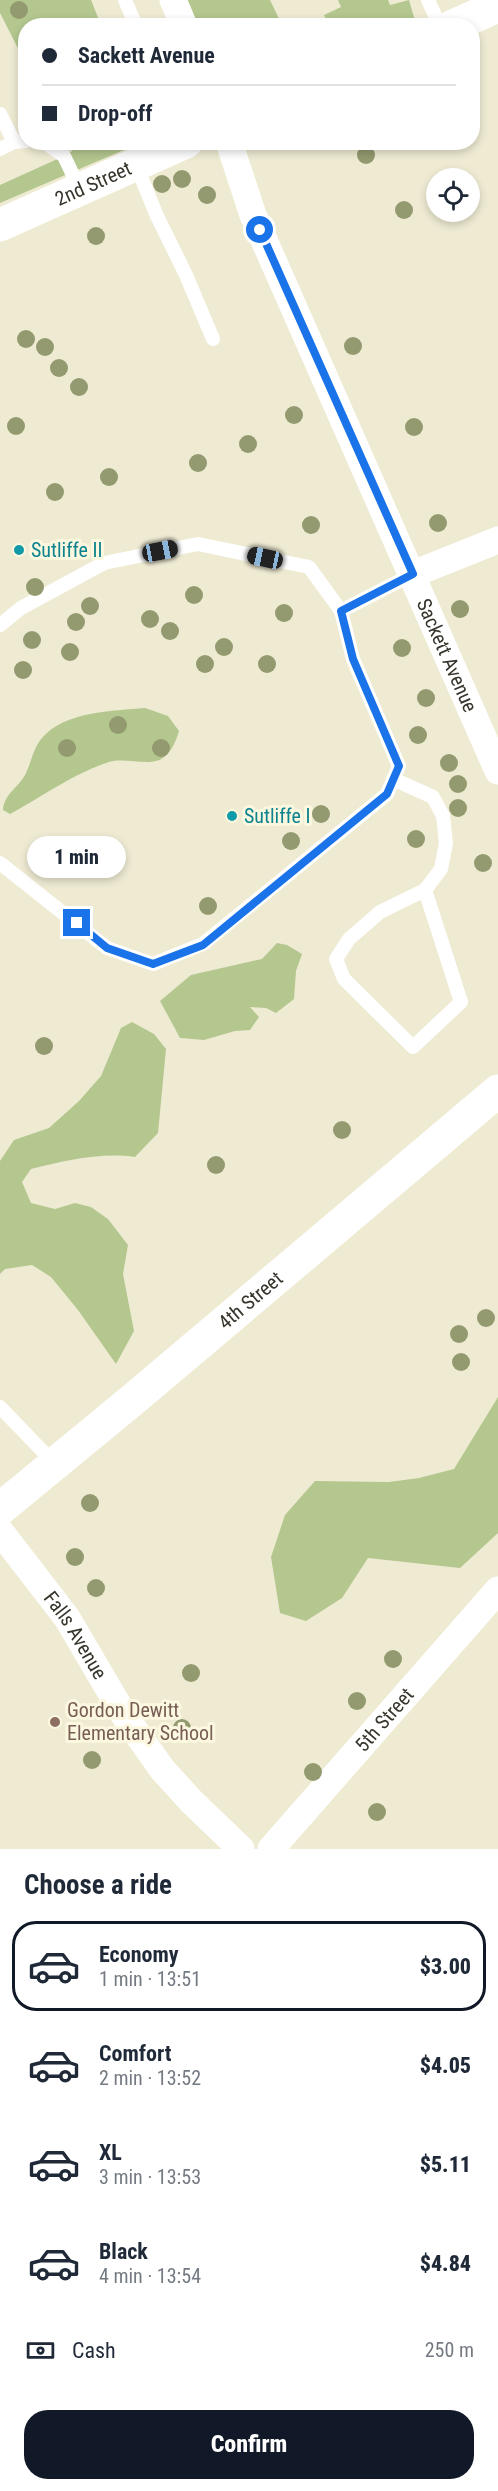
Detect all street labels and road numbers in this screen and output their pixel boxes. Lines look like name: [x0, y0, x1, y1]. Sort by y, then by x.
street label: 2nd Street: [51, 156, 135, 211]
street label: Sackett Avenue: [412, 595, 482, 716]
street label: 4th Street: [213, 1266, 288, 1334]
street label: Falls Avenue: [39, 1587, 112, 1683]
street label: 5th Street: [350, 1683, 419, 1756]

